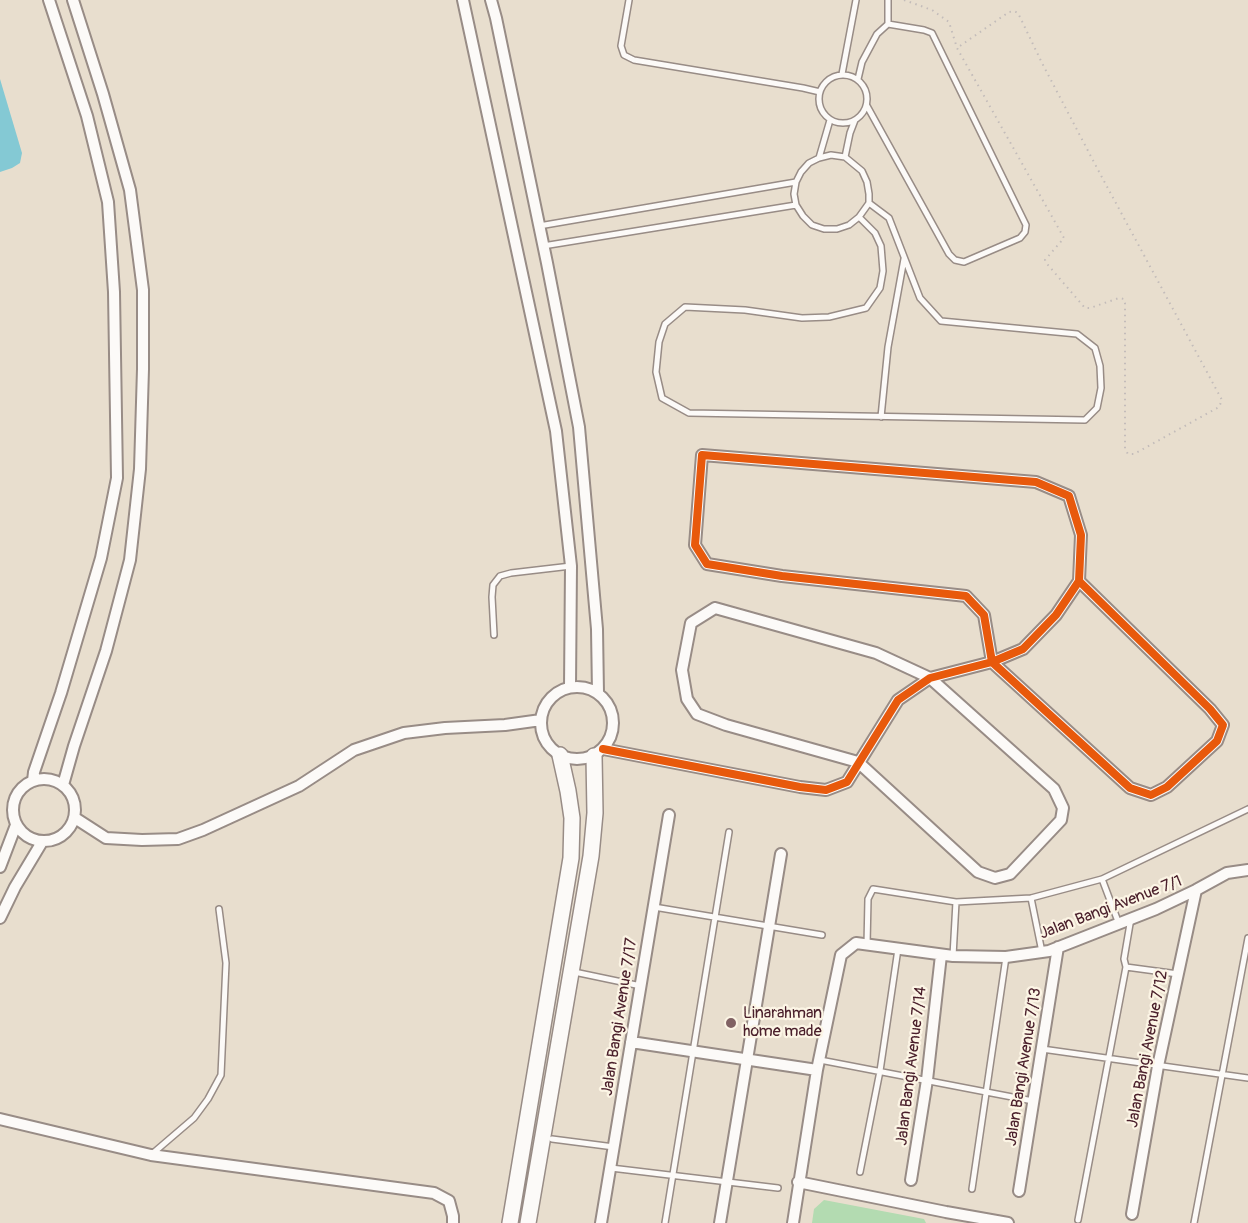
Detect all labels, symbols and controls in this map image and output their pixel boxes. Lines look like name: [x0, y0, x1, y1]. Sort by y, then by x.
street label: Jalan Bangi Avenue 7/1: [1037, 872, 1185, 944]
street label: Jalan Bangi Avenue 7/17: [598, 937, 642, 1097]
street label: Jalan Bangi Avenue 7/12: [1123, 969, 1173, 1129]
street label: Jalan Bangi Avenue 7/14: [893, 985, 931, 1147]
street label: Jalan Bangi Avenue 7/13: [1002, 987, 1046, 1147]
place label: Linarahman home made: [743, 1004, 822, 1042]
marker: Linarahman home made: [724, 1016, 738, 1030]

